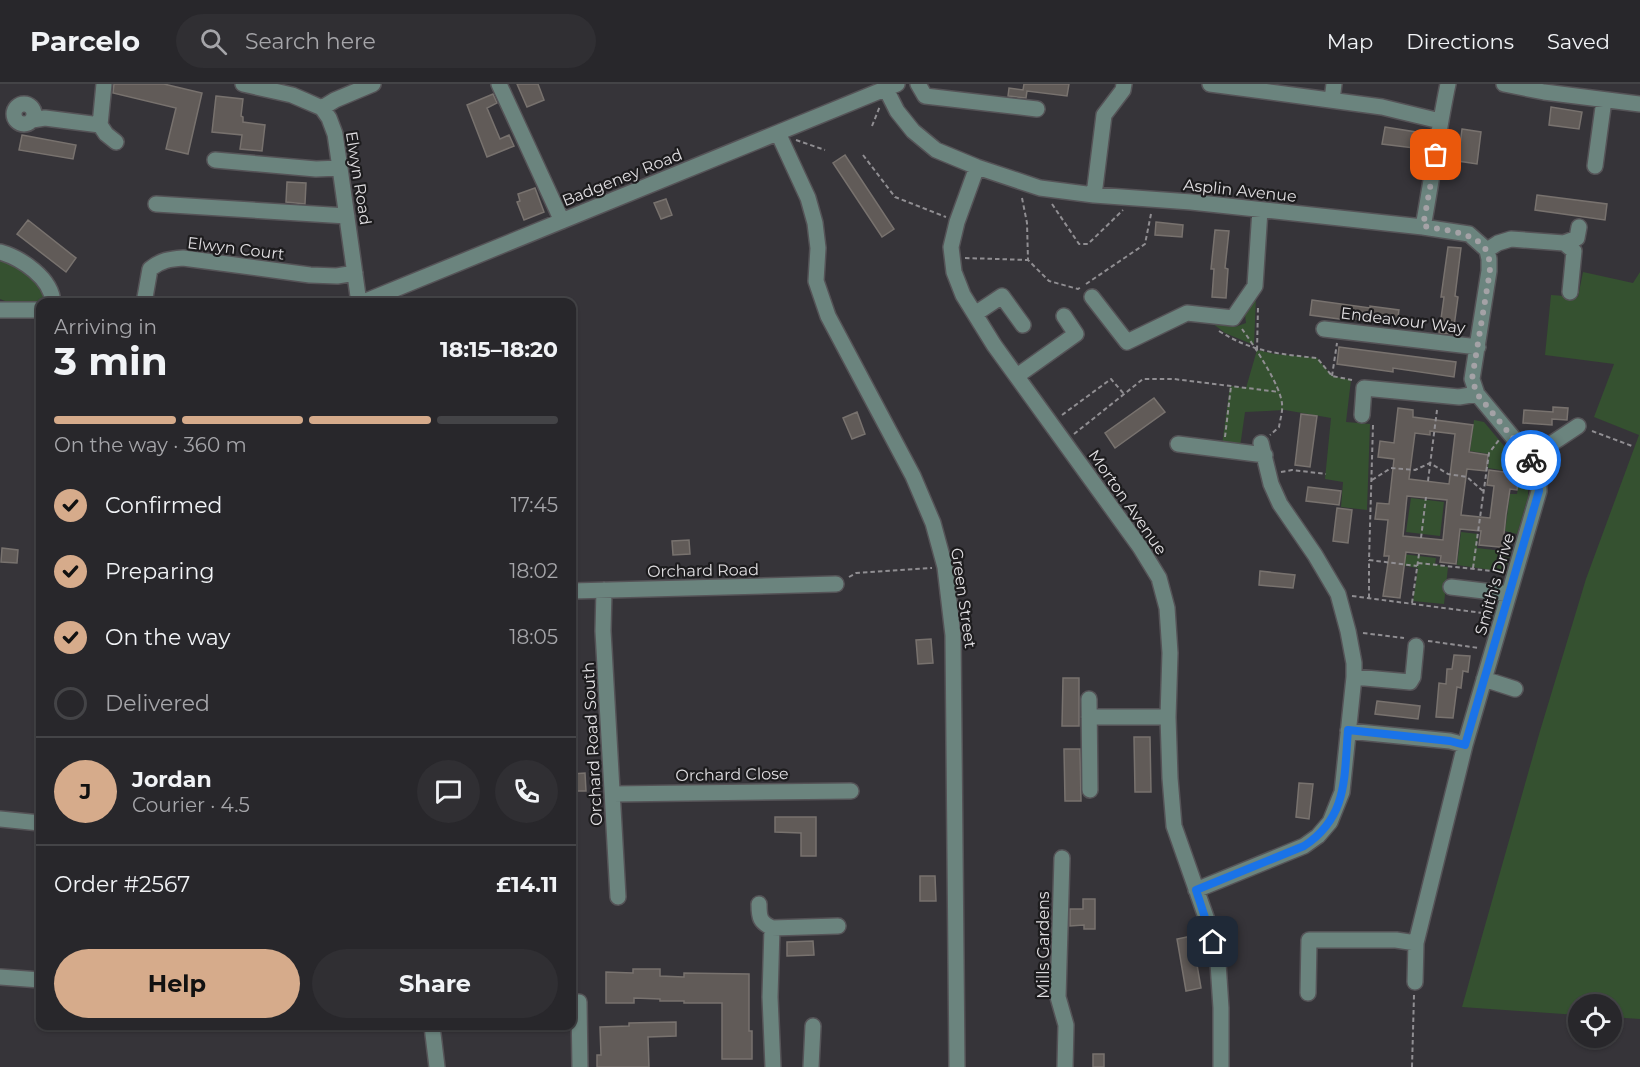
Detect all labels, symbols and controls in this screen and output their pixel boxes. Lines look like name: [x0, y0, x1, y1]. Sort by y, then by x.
search box: [176, 14, 596, 68]
text: Parcelo: [30, 24, 140, 58]
icon: search: [197, 25, 230, 58]
text: Search here: [245, 28, 376, 55]
text: Map: [1327, 29, 1373, 54]
text: Directions: [1406, 29, 1514, 54]
text: Saved: [1547, 29, 1610, 54]
pin: [1410, 129, 1461, 180]
street label: Elwyn Road: [342, 130, 375, 226]
icon: bag: [1419, 138, 1452, 171]
street label: Badgeney Road: [559, 145, 685, 210]
street label: Asplin Avenue: [1182, 175, 1298, 206]
street label: Elwyn Court: [186, 233, 286, 264]
street label: Endeavour Way: [1339, 303, 1467, 338]
text: Arriving in: [54, 315, 157, 339]
text: 18:15–18:20: [440, 336, 558, 363]
text: 3 min: [54, 337, 168, 385]
courier: [1501, 430, 1561, 490]
text: On the way · 360 m: [54, 433, 247, 457]
icon: bike: [1515, 444, 1548, 477]
street label: Morton Avenue: [1084, 446, 1171, 558]
icon: check: [54, 489, 87, 522]
text: Confirmed: [105, 492, 222, 519]
text: 17:45: [511, 493, 558, 517]
street label: Smith's Drive: [1471, 531, 1518, 637]
street label: Green Street: [947, 547, 980, 650]
icon: check: [54, 555, 87, 588]
text: Preparing: [105, 558, 214, 585]
text: 18:02: [509, 559, 558, 583]
street label: Orchard Road: [647, 560, 759, 581]
icon: check: [54, 621, 87, 654]
text: On the way: [105, 624, 230, 651]
text: 18:05: [509, 625, 558, 649]
street label: Orchard Road South: [579, 662, 606, 826]
text: Delivered: [105, 690, 210, 717]
button: chat: [417, 760, 480, 823]
button: phone: [495, 760, 558, 823]
street label: Orchard Close: [675, 764, 789, 785]
text: Jordan: [132, 766, 212, 793]
text: J: [80, 778, 91, 805]
text: Courier · 4.5: [132, 793, 250, 817]
text: Order #2567: [54, 871, 190, 898]
text: £14.11: [496, 871, 558, 898]
street label: Mills Gardens: [1034, 891, 1053, 999]
pin: [1187, 916, 1238, 967]
icon: home: [1196, 925, 1229, 958]
button: Help: [54, 949, 300, 1018]
button: Share: [312, 949, 558, 1018]
map controls: [1568, 994, 1622, 1048]
button: locate: [1568, 994, 1622, 1048]

